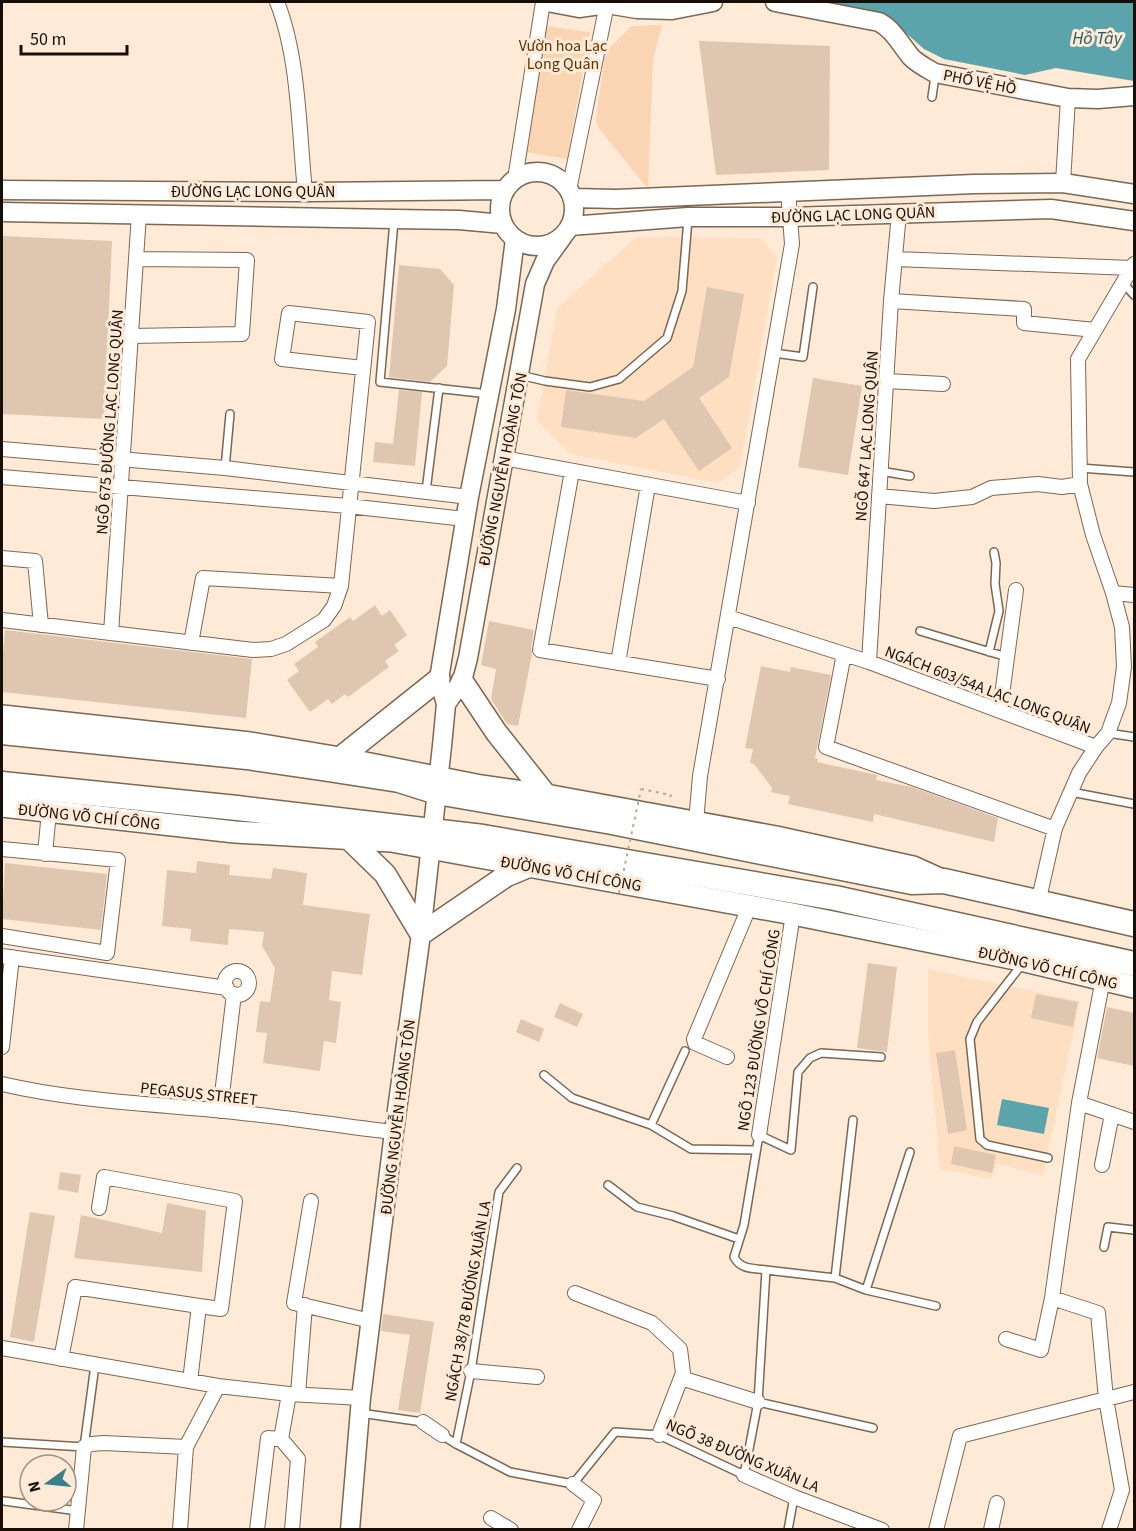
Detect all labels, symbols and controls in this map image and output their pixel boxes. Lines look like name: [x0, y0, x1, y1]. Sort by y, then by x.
scale bar: [21, 18, 128, 56]
water label: Hồ Tây: [1072, 26, 1123, 51]
text: 50 m: [30, 27, 66, 52]
park label: Vườn hoa Lạc Long Quân: [519, 35, 607, 75]
street label: PHỐ VỆ HỒ: [941, 64, 1018, 100]
street label: ĐƯỜNG LẠC LONG QUÂN: [171, 181, 335, 203]
street label: ĐƯỜNG LẠC LONG QUÂN: [770, 201, 936, 229]
street label: NGÕ 675 ĐƯỜNG LẠC LONG QUÂN: [91, 309, 129, 535]
street label: NGÕ 647 LẠC LONG QUÂN: [850, 350, 884, 522]
street label: ĐƯỜNG NGUYỄN HOÀNG TÔN: [473, 370, 533, 568]
street label: NGÁCH 603/54A LẠC LONG QUÂN: [882, 640, 1094, 739]
street label: ĐƯỜNG VÕ CHÍ CÔNG: [17, 799, 161, 835]
street label: ĐƯỜNG VÕ CHÍ CÔNG: [498, 851, 643, 897]
street label: NGÕ 123 ĐƯỜNG VÕ CHÍ CÔNG: [732, 928, 786, 1133]
street label: ĐƯỜNG VÕ CHÍ CÔNG: [976, 941, 1120, 995]
street label: ĐƯỜNG NGUYỄN HOÀNG TÔN: [375, 1018, 421, 1216]
street label: PEGASUS STREET: [139, 1077, 259, 1111]
street label: NGÁCH 38/78 ĐƯỜNG XUÂN LA: [439, 1199, 497, 1403]
street label: NGÕ 38 ĐƯỜNG XUÂN LA: [662, 1414, 823, 1498]
north arrow: [18, 1453, 78, 1513]
text: N: [22, 1479, 46, 1495]

